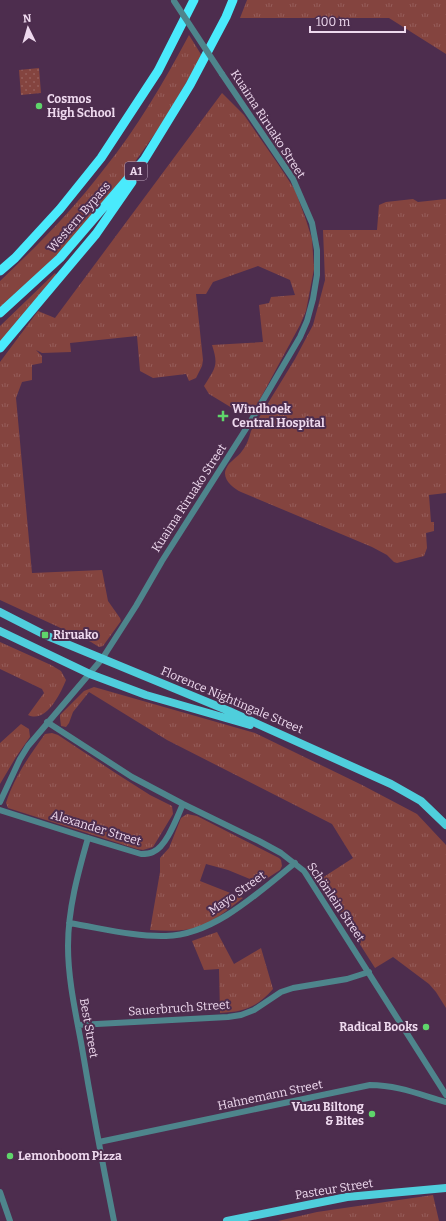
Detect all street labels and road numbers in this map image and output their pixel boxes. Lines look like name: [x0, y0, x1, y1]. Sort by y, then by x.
street label: Kuaima Riruako Street: [228, 67, 309, 181]
road number: A1: [125, 162, 147, 180]
street label: Western Bypass: [45, 179, 113, 255]
street label: Kuaima Riruako Street: [149, 441, 230, 555]
street label: Florence Nightingale Street: [159, 664, 306, 737]
street label: Alexander Street: [49, 808, 143, 849]
street label: Schönlein Street: [304, 860, 368, 945]
street label: Mayo Street: [206, 868, 269, 918]
street label: Best Street: [77, 997, 101, 1060]
street label: Sauerbruch Street: [128, 997, 231, 1019]
street label: Hahnemann Street: [216, 1077, 324, 1113]
street label: Pasteur Street: [294, 1176, 375, 1202]

